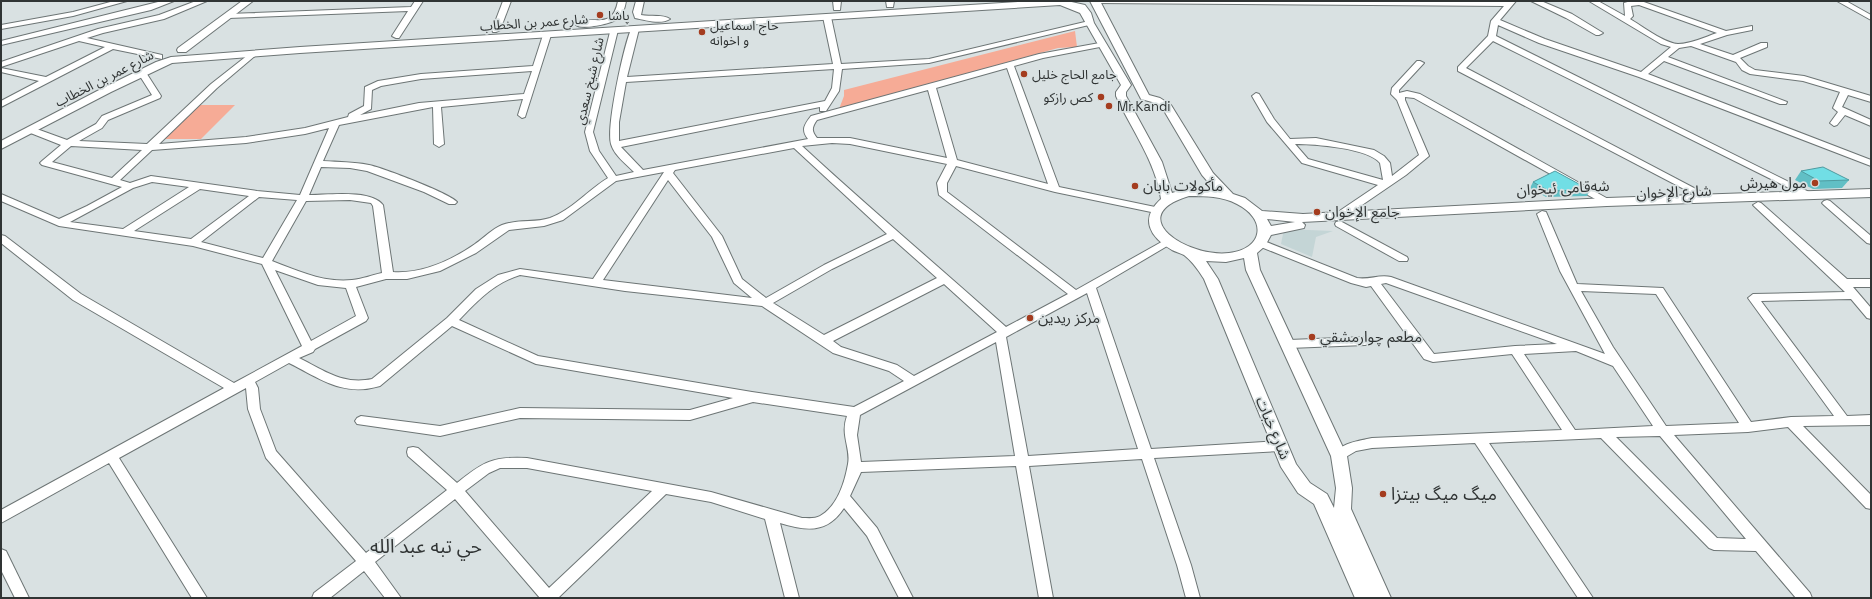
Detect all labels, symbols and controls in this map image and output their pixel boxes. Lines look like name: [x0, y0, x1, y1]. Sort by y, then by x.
place label: پاشا: [608, 7, 630, 25]
street label: شارع عمر بن الخطاب: [479, 10, 589, 37]
marker: پاشا: [595, 10, 605, 20]
place label: حاج اسماعيل و اخوانه: [710, 17, 779, 49]
marker: حاج اسماعيل و اخوانه: [697, 27, 707, 37]
street label: شارع شيخ سعدي: [571, 36, 610, 127]
street label: شارع عمر بن الخطاب: [52, 46, 157, 112]
place label: جامع الحاج خليل: [1032, 66, 1117, 85]
marker: جامع الحاج خليل: [1019, 69, 1029, 79]
place label: كص رازكو: [1043, 89, 1094, 106]
marker: كص رازكو: [1096, 92, 1106, 102]
place label: Mr.Kandi: [1117, 98, 1171, 115]
marker: Mr.Kandi: [1104, 101, 1114, 111]
place label: مول هيرش: [1740, 173, 1807, 192]
place label: مأكولات بابان: [1143, 176, 1223, 195]
street label: شەقامی ئیخوان: [1516, 176, 1610, 199]
marker: مول هيرش: [1810, 178, 1820, 188]
marker: مأكولات بابان: [1130, 181, 1140, 191]
street label: شارع الإخوان: [1636, 181, 1712, 205]
place label: جامع الإخوان: [1325, 202, 1400, 224]
marker: جامع الإخوان: [1312, 207, 1322, 217]
place label: مركز ريدين: [1038, 308, 1100, 327]
marker: مركز ريدين: [1025, 313, 1035, 323]
place label: مطعم چوارمشقي: [1320, 327, 1422, 348]
marker: مطعم چوارمشقي: [1307, 332, 1317, 342]
street label: شارع خبات: [1249, 394, 1295, 463]
place label: ميگ ميگ بيتزا: [1391, 482, 1497, 505]
marker: ميگ ميگ بيتزا: [1378, 489, 1388, 499]
district label: حي تبه عبد الله: [370, 534, 482, 561]

